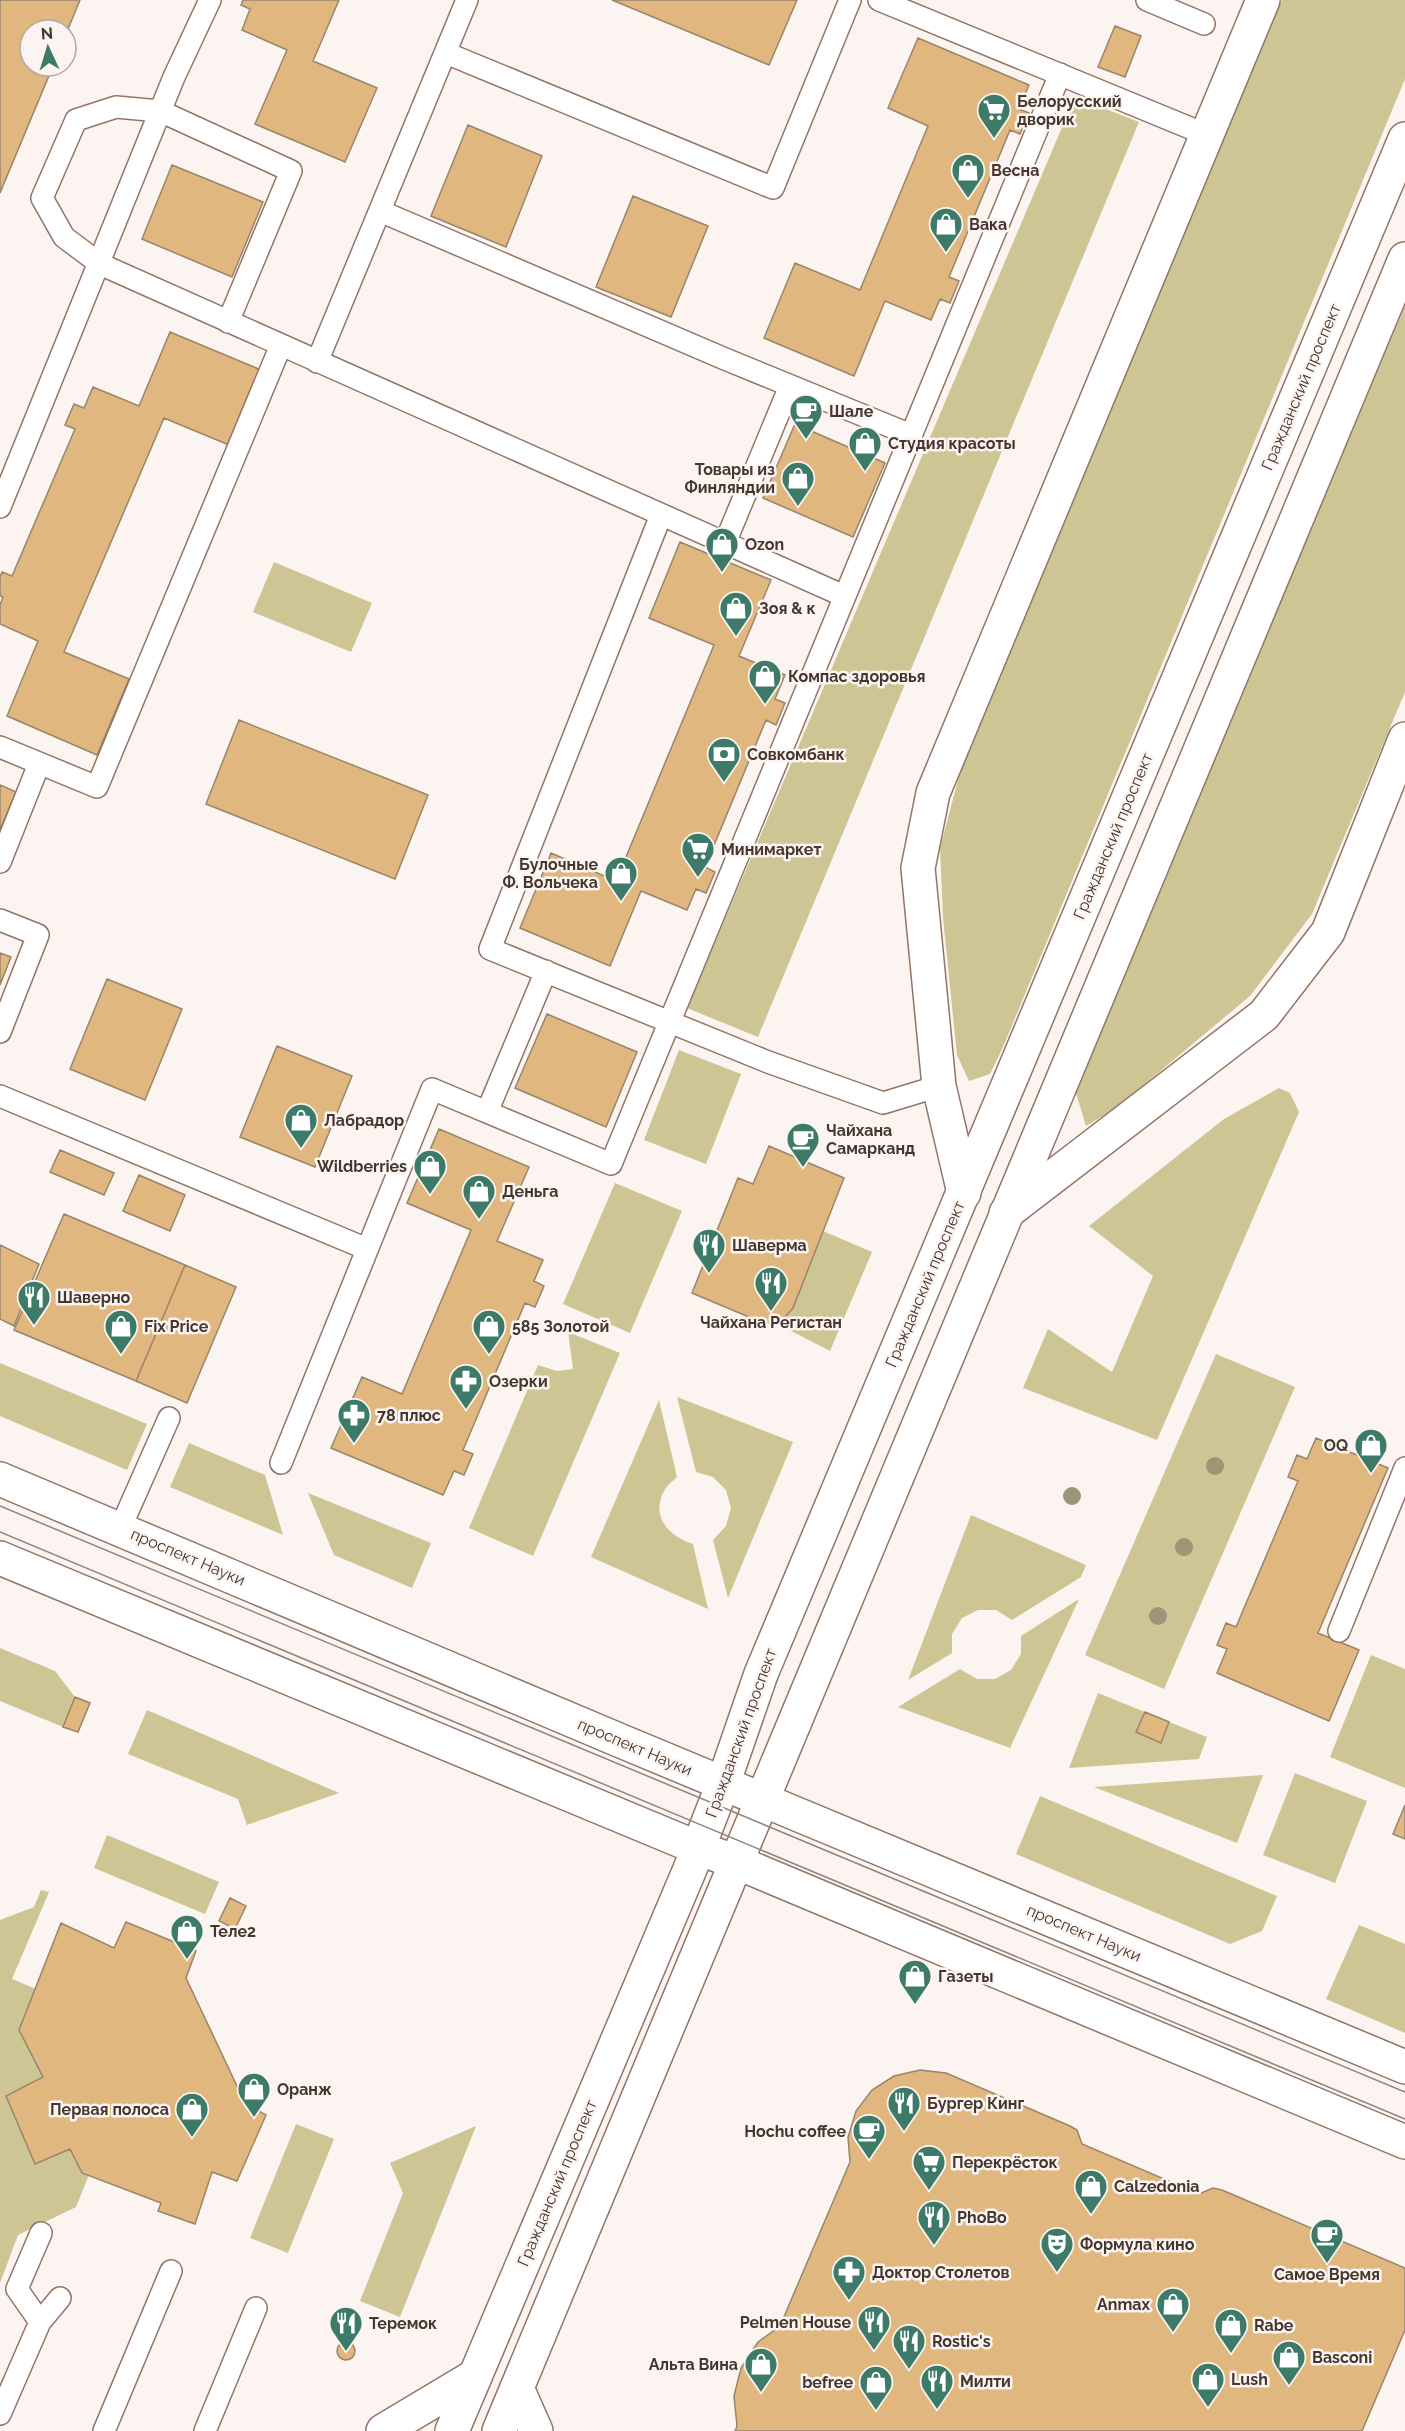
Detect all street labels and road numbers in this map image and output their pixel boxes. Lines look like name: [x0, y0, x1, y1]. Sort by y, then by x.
street label: Гражданский проспект: [1257, 301, 1345, 473]
street label: Гражданский проспект: [1069, 750, 1157, 922]
street label: Гражданский проспект: [881, 1198, 969, 1370]
street label: проспект Науки: [128, 1524, 248, 1590]
street label: Гражданский проспект: [702, 1645, 781, 1820]
street label: проспект Науки: [575, 1714, 695, 1780]
street label: проспект Науки: [1024, 1900, 1144, 1966]
street label: Гражданский проспект: [513, 2097, 601, 2269]

